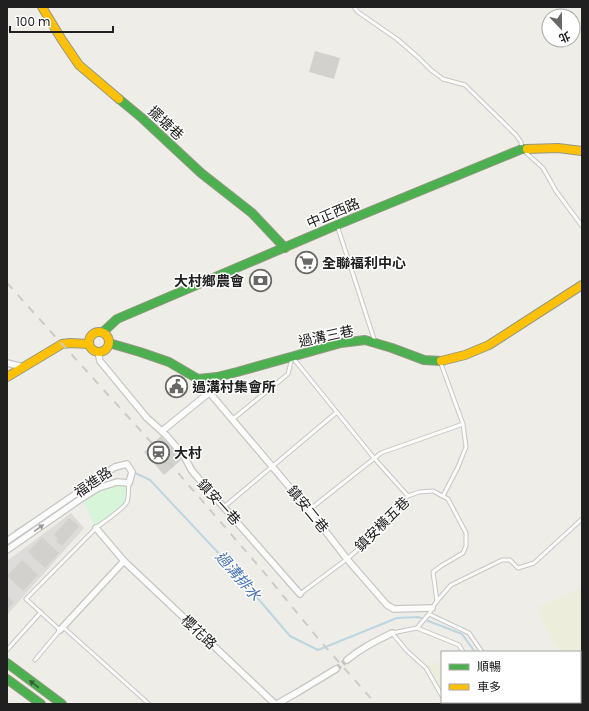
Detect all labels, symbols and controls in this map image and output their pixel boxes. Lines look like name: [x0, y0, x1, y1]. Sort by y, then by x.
scale bar: [10, 8, 113, 34]
north arrow: [541, 8, 581, 48]
text: 100 m: [16, 13, 50, 30]
text: 北: [557, 28, 573, 47]
street label: 擺塘巷: [144, 101, 188, 145]
street label: 中正西路: [303, 193, 363, 233]
supermarket icon: 全聯福利中心: [294, 250, 320, 276]
place label: 全聯福利中心: [322, 253, 406, 273]
bank icon: 大村鄉農會: [247, 268, 273, 294]
place label: 大村鄉農會: [174, 271, 244, 291]
street label: 過溝三巷: [297, 320, 355, 352]
public building icon: 過溝村集會所: [163, 374, 189, 400]
place label: 過溝村集會所: [192, 377, 276, 397]
station icon: 大村: [145, 440, 171, 466]
place label: 大村: [174, 443, 202, 463]
street label: 福進路: [70, 462, 116, 502]
street label: 鎮安一巷: [193, 475, 245, 529]
street label: 鎮安二巷: [283, 481, 333, 537]
street label: 鎮安橫五巷: [350, 492, 414, 556]
one-way arrow: [34, 524, 44, 532]
water label: 過溝排水: [211, 546, 267, 606]
street label: 櫻花路: [177, 610, 221, 654]
legend: [441, 651, 581, 703]
text: 順暢: [477, 658, 501, 675]
text: 車多: [477, 678, 501, 695]
one-way arrow: [29, 679, 40, 688]

